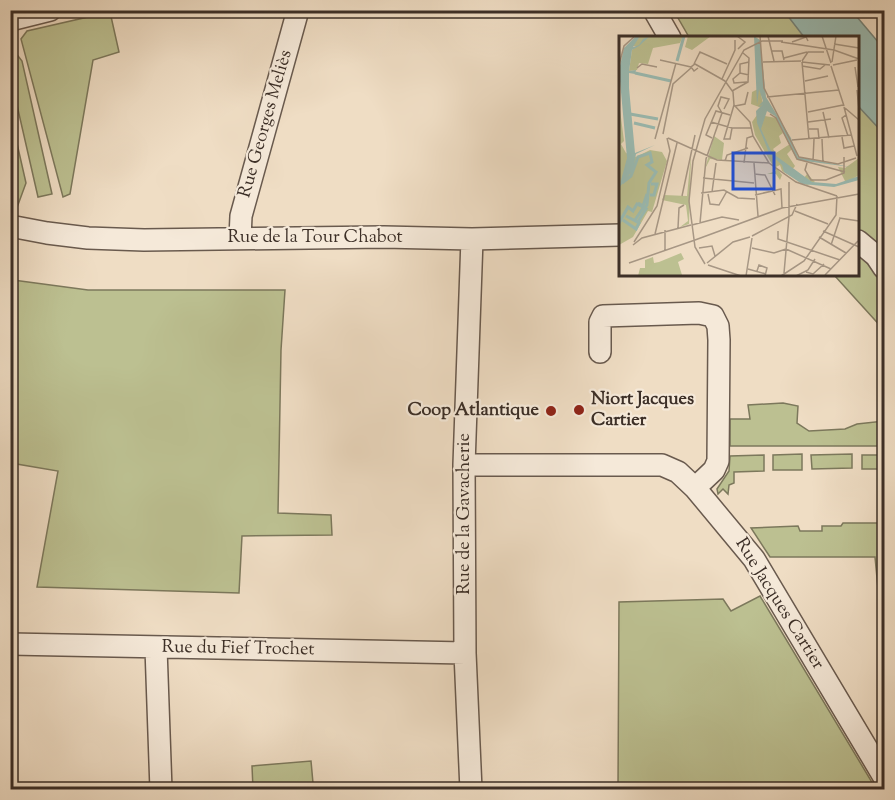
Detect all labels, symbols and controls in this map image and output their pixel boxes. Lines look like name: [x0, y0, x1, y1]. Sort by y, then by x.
inset map: [619, 36, 859, 276]
street label: Rue Georges Meliès: [232, 47, 300, 201]
street label: Rue de la Tour Chabot: [227, 225, 403, 251]
place label: Niort Jacques Cartier: [591, 387, 694, 434]
place label: Coop Atlantique: [407, 398, 540, 424]
marker: Niort Jacques Cartier: [572, 403, 586, 417]
marker: Coop Atlantique: [544, 404, 558, 418]
street label: Rue de la Gavacherie: [452, 433, 478, 595]
street label: Rue Jacques Cartier: [728, 533, 830, 675]
street label: Rue du Fief Trochet: [161, 635, 315, 663]

